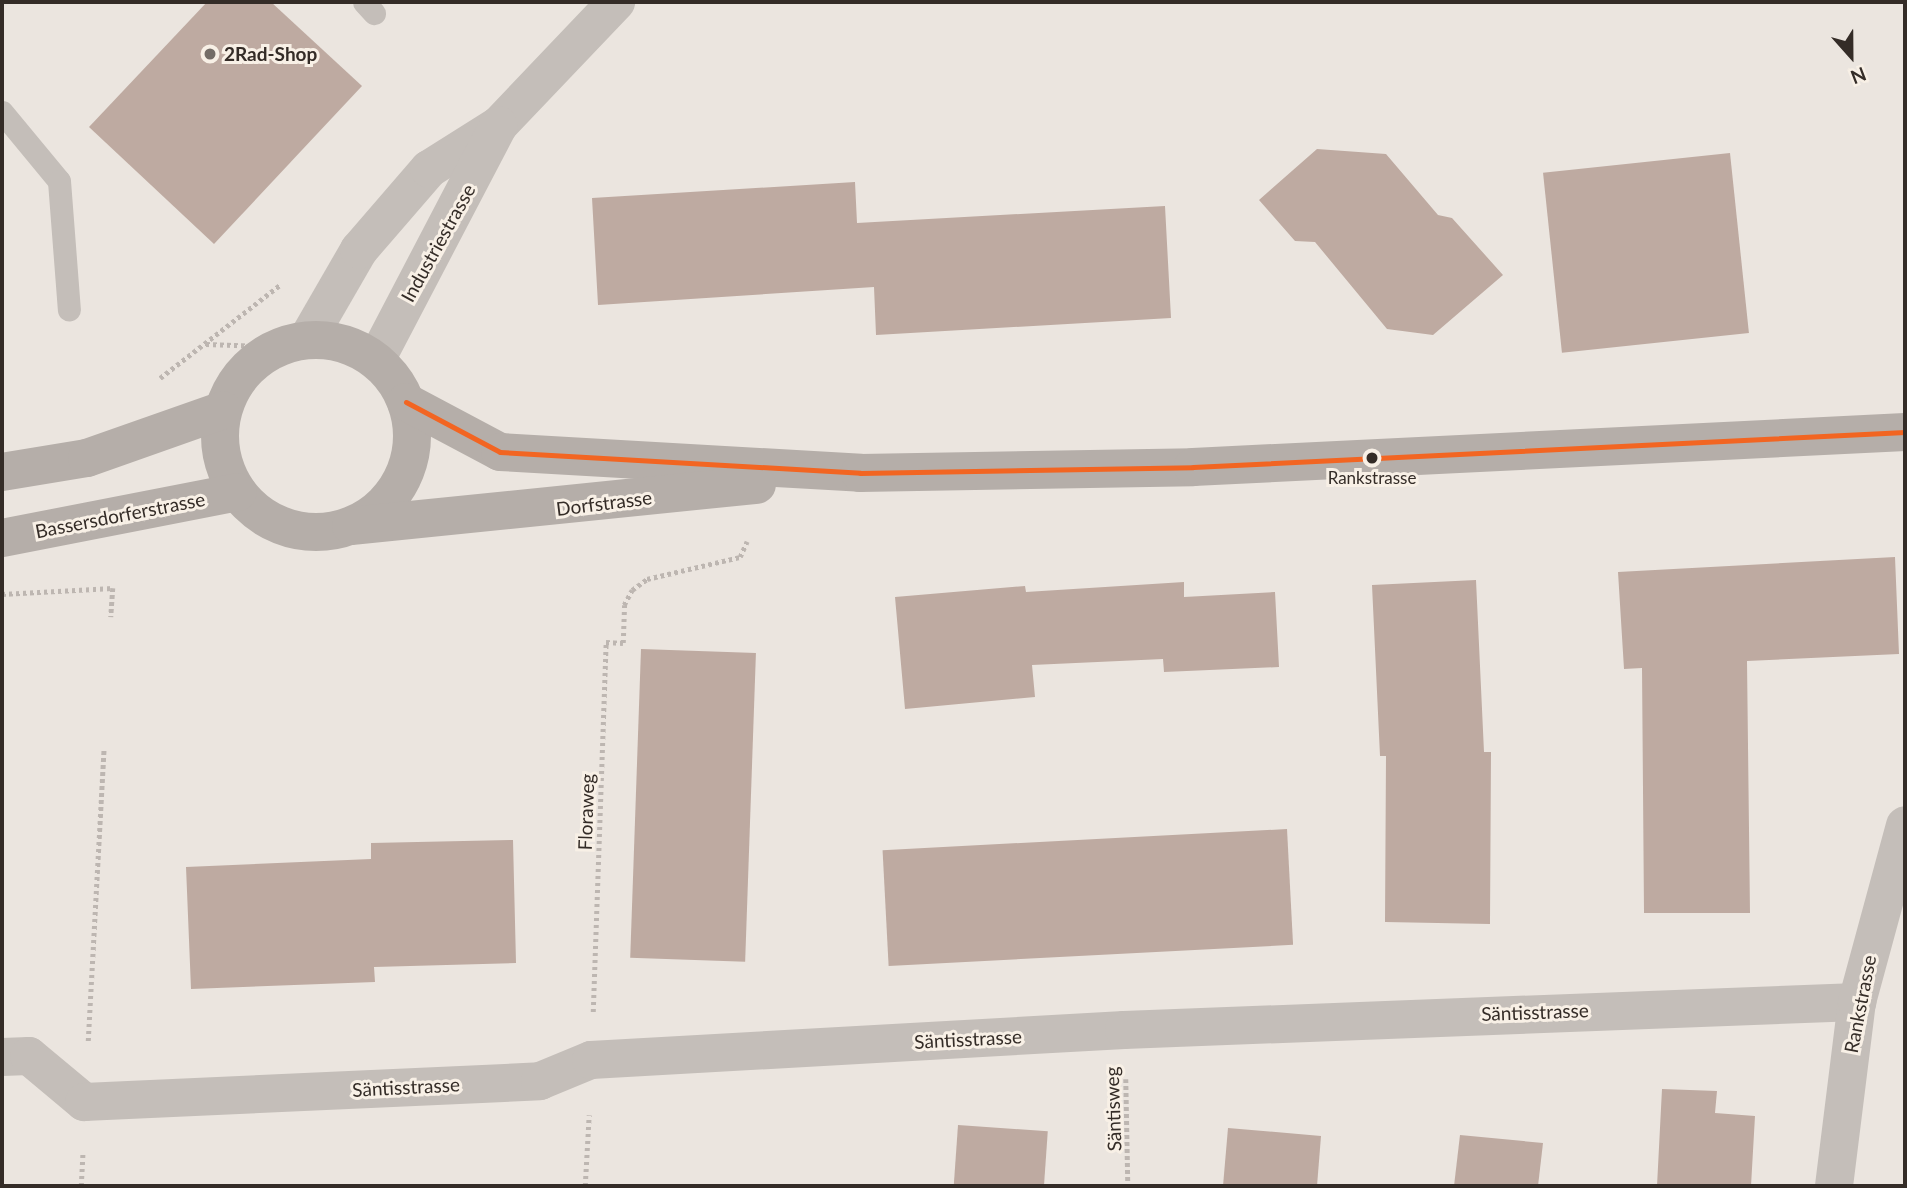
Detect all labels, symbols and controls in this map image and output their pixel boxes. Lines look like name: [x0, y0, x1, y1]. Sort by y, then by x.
north arrow: [1816, 21, 1886, 91]
place label: 2Rad-Shop: [224, 43, 317, 65]
marker: 2Rad-Shop: [202, 46, 218, 62]
text: N: [1848, 63, 1870, 89]
street label: Industriestrasse: [396, 180, 480, 306]
marker: Rankstrasse: [1365, 451, 1379, 465]
place label: Rankstrasse: [1328, 468, 1416, 488]
street label: Dorfstrasse: [555, 486, 653, 520]
street label: Bassersdorferstrasse: [33, 487, 207, 543]
street label: Floraweg: [573, 773, 599, 851]
street label: Rankstrasse: [1839, 953, 1881, 1055]
street label: Säntisstrasse: [1481, 999, 1589, 1025]
street label: Säntisstrasse: [914, 1025, 1022, 1053]
street label: Säntisweg: [1100, 1066, 1126, 1152]
street label: Säntisstrasse: [352, 1073, 460, 1101]

